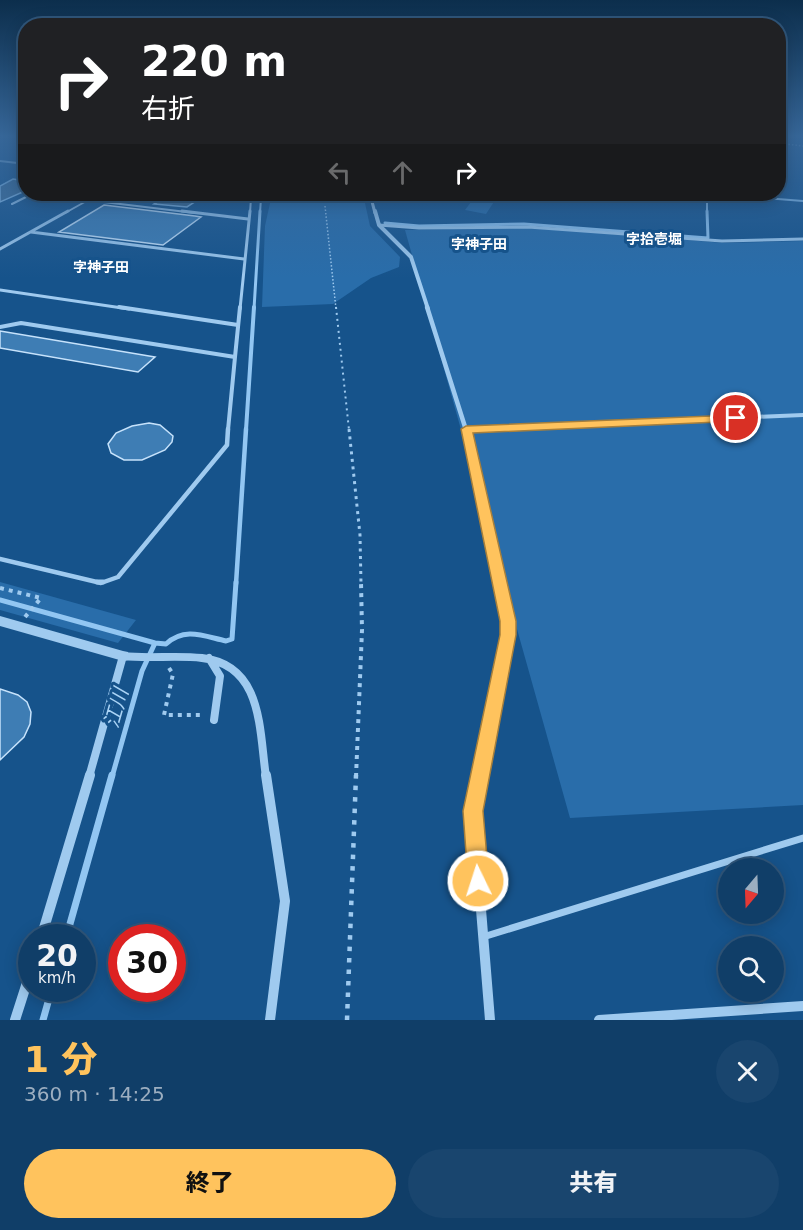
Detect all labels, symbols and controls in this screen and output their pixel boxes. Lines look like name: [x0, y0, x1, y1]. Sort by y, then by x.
text: 220 m: [141, 37, 287, 86]
icon: right: [42, 42, 120, 120]
text: 右折: [141, 93, 195, 124]
icon: left: [323, 156, 356, 189]
icon: ahead: [386, 156, 419, 189]
icon: right: [449, 156, 482, 189]
district label: 字拾壱堀: [626, 231, 682, 247]
district label: 字神子田: [451, 236, 507, 252]
district label: 字神子田: [73, 259, 129, 275]
pin: [710, 392, 761, 443]
icon: arrive: [719, 401, 752, 434]
water label: 江川: [99, 684, 134, 731]
position arrow: [446, 849, 510, 913]
north arrow: [718, 858, 784, 924]
map controls: [718, 858, 784, 1002]
speed limit sign: 30: [108, 924, 186, 1002]
button: search: [718, 936, 784, 1002]
text: 20: [36, 938, 78, 973]
text: km/h: [38, 969, 76, 987]
text: 1 分: [24, 1039, 98, 1080]
button: close: [716, 1040, 779, 1103]
text: 360 m · 14:25: [24, 1082, 165, 1106]
button: 終了: [24, 1149, 396, 1218]
button: 共有: [408, 1149, 779, 1218]

